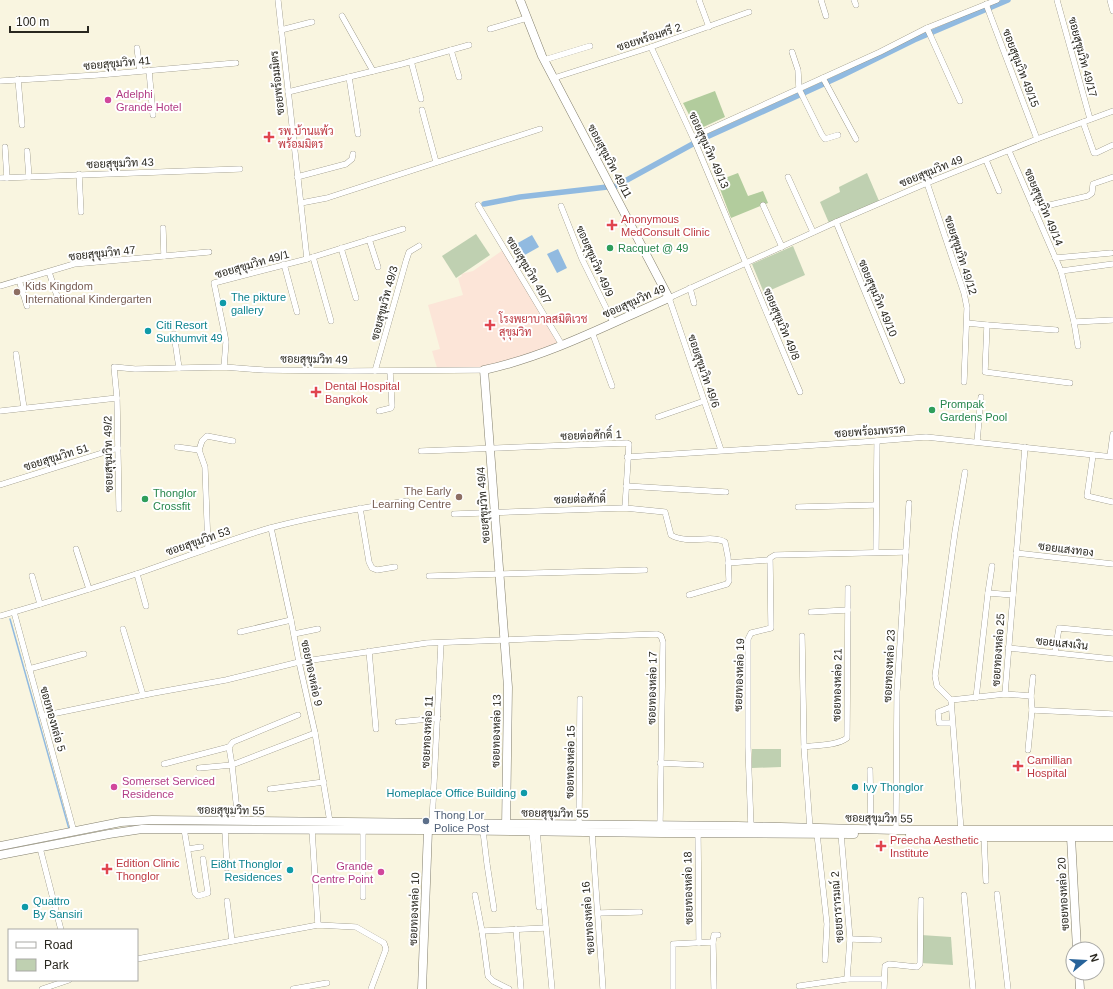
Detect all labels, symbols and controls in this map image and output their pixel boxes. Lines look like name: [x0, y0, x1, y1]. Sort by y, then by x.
scale bar: [10, 8, 88, 34]
text: 100 m: [16, 15, 49, 29]
street label: ซอยสุขุมวิท 49/17: [1064, 16, 1099, 99]
street label: ซอยพร้อมศรี 2: [615, 19, 683, 53]
street label: ซอยสุขุมวิท 49/15: [998, 27, 1041, 110]
street label: ซอยพร้อมมิตร: [267, 50, 286, 116]
street label: ซอยสุขุมวิท 41: [83, 54, 151, 75]
place label: Adelphi Grande Hotel: [116, 88, 181, 113]
marker: Adelphi Grande Hotel: [103, 95, 113, 105]
street label: ซอยสุขุมวิท 49/13: [684, 110, 731, 191]
street label: ซอยสุขุมวิท 49/11: [583, 122, 635, 201]
place label: รพ.บ้านแพ้ว พร้อมมิตร: [278, 124, 334, 150]
marker: รพ.บ้านแพ้ว พร้อมมิตร: [263, 131, 275, 143]
street label: ซอยสุขุมวิท 49: [898, 153, 966, 192]
street label: ซอยสุขุมวิท 43: [86, 156, 154, 173]
street label: ซอยสุขุมวิท 49/14: [1020, 167, 1066, 249]
place label: Anonymous MedConsult Clinic: [621, 213, 710, 238]
street label: ซอยสุขุมวิท 49/12: [940, 214, 979, 297]
marker: Anonymous MedConsult Clinic: [606, 219, 618, 231]
street label: ซอยสุขุมวิท 49/9: [571, 224, 616, 300]
street label: ซอยสุขุมวิท 49/7: [502, 234, 554, 307]
place label: Racquet @ 49: [618, 242, 689, 254]
marker: Racquet @ 49: [605, 243, 615, 253]
street label: ซอยสุขุมวิท 47: [68, 244, 136, 265]
street label: ซอยสุขุมวิท 49/1: [214, 248, 291, 283]
street label: ซอยสุขุมวิท 49/10: [854, 258, 900, 340]
street label: ซอยสุขุมวิท 49/3: [368, 264, 403, 342]
place label: Kids Kingdom International Kindergarten: [25, 280, 152, 305]
street label: ซอยสุขุมวิท 49: [601, 282, 668, 323]
street label: ซอยสุขุมวิท 49/8: [759, 286, 802, 363]
marker: Kids Kingdom International Kindergarten: [12, 287, 22, 297]
place label: The pikture gallery: [231, 291, 286, 316]
marker: The pikture gallery: [218, 298, 228, 308]
place label: โรงพยาบาลสมิติเวช สุขุมวิท: [498, 311, 588, 341]
place label: Citi Resort Sukhumvit 49: [156, 319, 223, 344]
marker: โรงพยาบาลสมิติเวช สุขุมวิท: [484, 319, 496, 331]
marker: Citi Resort Sukhumvit 49: [143, 326, 153, 336]
street label: ซอยสุขุมวิท 49/6: [683, 333, 722, 410]
street label: ซอยสุขุมวิท 49: [280, 352, 348, 369]
place label: Dental Hospital Bangkok: [325, 380, 400, 405]
marker: Dental Hospital Bangkok: [310, 386, 322, 398]
place label: Prompak Gardens Pool: [940, 398, 1007, 423]
marker: Prompak Gardens Pool: [927, 405, 937, 415]
street label: ซอยสุขุมวิท 49/2: [101, 416, 118, 492]
street label: ซอยต่อศักดิ์ 1: [560, 422, 622, 442]
street label: ซอยพร้อมพรรค: [834, 422, 906, 439]
street label: ซอยสุขุมวิท 51: [22, 441, 91, 475]
street label: ซอยสุขุมวิท 49/4: [474, 466, 495, 544]
place label: The Early Learning Centre: [372, 485, 451, 510]
place label: Thonglor Crossfit: [153, 487, 197, 512]
street label: ซอยต่อศักดิ์: [554, 487, 606, 505]
marker: The Early Learning Centre: [454, 492, 464, 502]
marker: Thonglor Crossfit: [140, 494, 150, 504]
street label: ซอยสุขุมวิท 53: [164, 524, 233, 560]
street label: ซอยแสงทอง: [1038, 540, 1094, 558]
street label: ซอยทองหล่อ 25: [988, 613, 1007, 687]
street label: ซอยทองหล่อ 23: [880, 629, 897, 703]
street label: ซอยแสงเงิน: [1035, 634, 1089, 652]
street label: ซอยทองหล่อ 19: [731, 638, 746, 712]
street label: ซอยทองหล่อ 9: [299, 639, 326, 707]
street label: ซอยทองหล่อ 21: [829, 648, 844, 722]
street label: ซอยทองหล่อ 17: [644, 651, 659, 725]
street label: ซอยทองหล่อ 5: [38, 685, 69, 753]
street label: ซอยทองหล่อ 13: [488, 694, 503, 768]
street label: ซอยทองหล่อ 11: [418, 695, 435, 769]
street label: ซอยทองหล่อ 15: [562, 725, 577, 799]
place label: Camillian Hospital: [1027, 754, 1072, 779]
marker: Camillian Hospital: [1012, 760, 1024, 772]
place label: Somerset Serviced Residence: [122, 775, 215, 800]
place label: Ivy Thonglor: [863, 781, 924, 793]
marker: Somerset Serviced Residence: [109, 782, 119, 792]
marker: Ivy Thonglor: [850, 782, 860, 792]
place label: Homeplace Office Building: [387, 787, 516, 799]
marker: Homeplace Office Building: [519, 788, 529, 798]
street label: ซอยสุขุมวิท 55: [197, 803, 265, 820]
street label: ซอยสุขุมวิท 55: [521, 806, 589, 823]
place label: Thong Lor Police Post: [434, 809, 489, 834]
street label: ซอยสุขุมวิท 55: [845, 811, 913, 828]
marker: Thong Lor Police Post: [421, 816, 431, 826]
place label: Preecha Aesthetic Institute: [890, 834, 979, 859]
marker: Preecha Aesthetic Institute: [875, 840, 887, 852]
street label: ซอยทองหล่อ 18: [680, 851, 695, 925]
place label: Edition Clinic Thonglor: [116, 857, 180, 882]
street label: ซอยทองหล่อ 20: [1054, 857, 1071, 931]
place label: Ei8ht Thonglor Residences: [211, 858, 282, 883]
place label: Grande Centre Point: [312, 860, 373, 885]
marker: Edition Clinic Thonglor: [101, 863, 113, 875]
marker: Ei8ht Thonglor Residences: [285, 865, 295, 875]
marker: Grande Centre Point: [376, 867, 386, 877]
street label: ซอยธารารมณ์ 2: [827, 871, 845, 943]
street label: ซอยทองหล่อ 10: [406, 872, 421, 946]
street label: ซอยทองหล่อ 16: [578, 881, 597, 955]
place label: Quattro By Sansiri: [33, 895, 83, 920]
marker: Quattro By Sansiri: [20, 902, 30, 912]
legend: [8, 929, 138, 981]
text: Road: [44, 938, 73, 952]
north arrow: [1065, 941, 1105, 981]
text: N: [1088, 952, 1101, 964]
text: Park: [44, 958, 70, 972]

